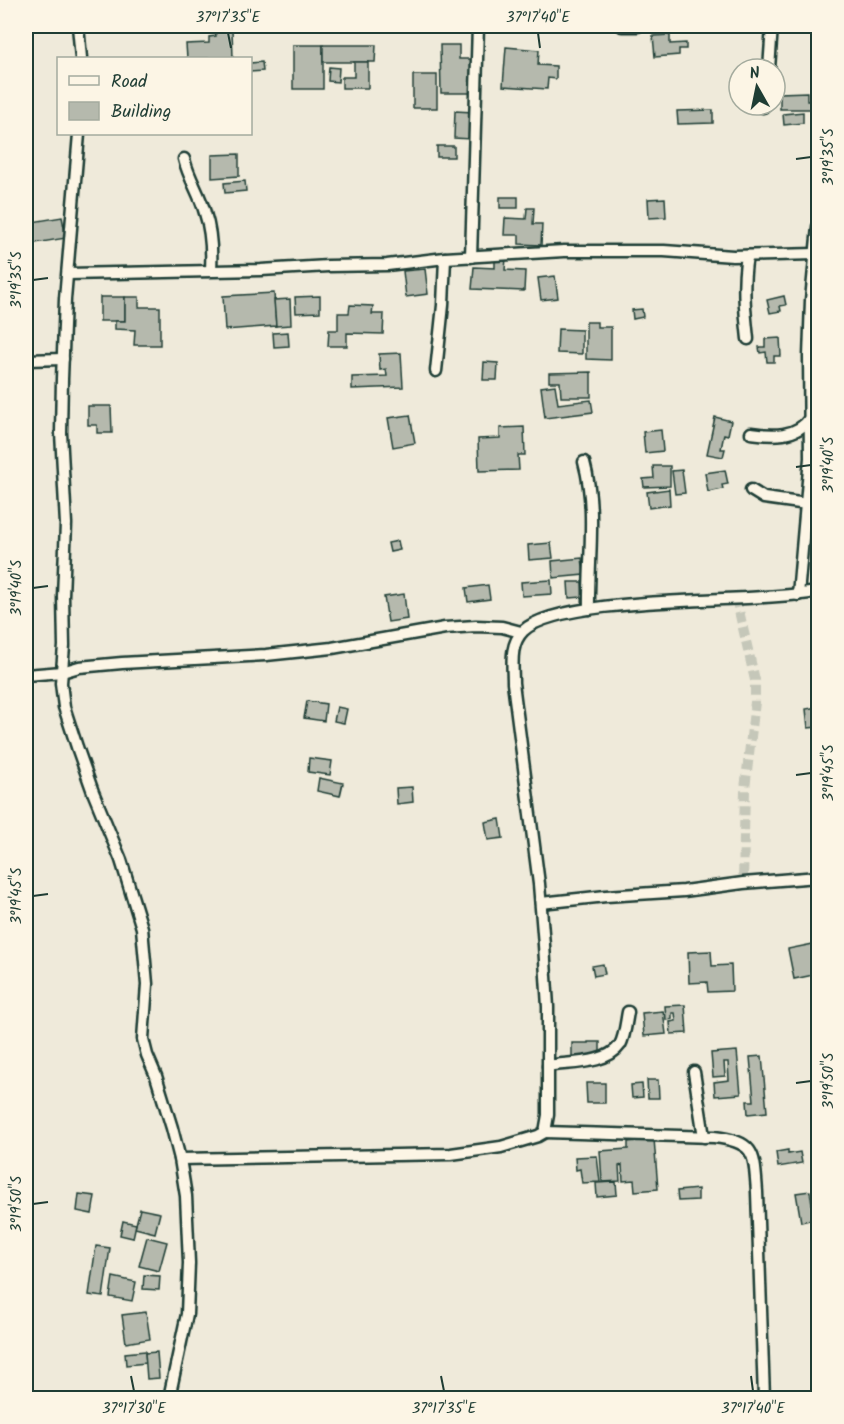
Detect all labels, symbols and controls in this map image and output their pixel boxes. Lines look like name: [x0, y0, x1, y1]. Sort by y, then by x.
text: 37°17'35"E: [196, 6, 262, 30]
text: 37°17'40"E: [506, 6, 571, 30]
legend: [57, 57, 252, 135]
north arrow: [727, 57, 787, 117]
text: N: [748, 61, 762, 87]
text: Road: [111, 68, 148, 97]
text: Building: [111, 98, 171, 127]
text: 3°19'35"S: [817, 128, 841, 186]
text: 3°19'35"S: [5, 251, 29, 309]
text: 3°19'40"S: [817, 437, 841, 493]
text: 3°19'40"S: [5, 560, 29, 616]
text: 3°19'45"S: [817, 744, 841, 802]
text: 3°19'45"S: [5, 867, 29, 925]
text: 3°19'50"S: [817, 1053, 841, 1109]
text: 3°19'50"S: [5, 1176, 29, 1232]
text: 37°17'30"E: [102, 1397, 167, 1421]
text: 37°17'35"E: [412, 1397, 478, 1421]
text: 37°17'40"E: [721, 1397, 786, 1421]

